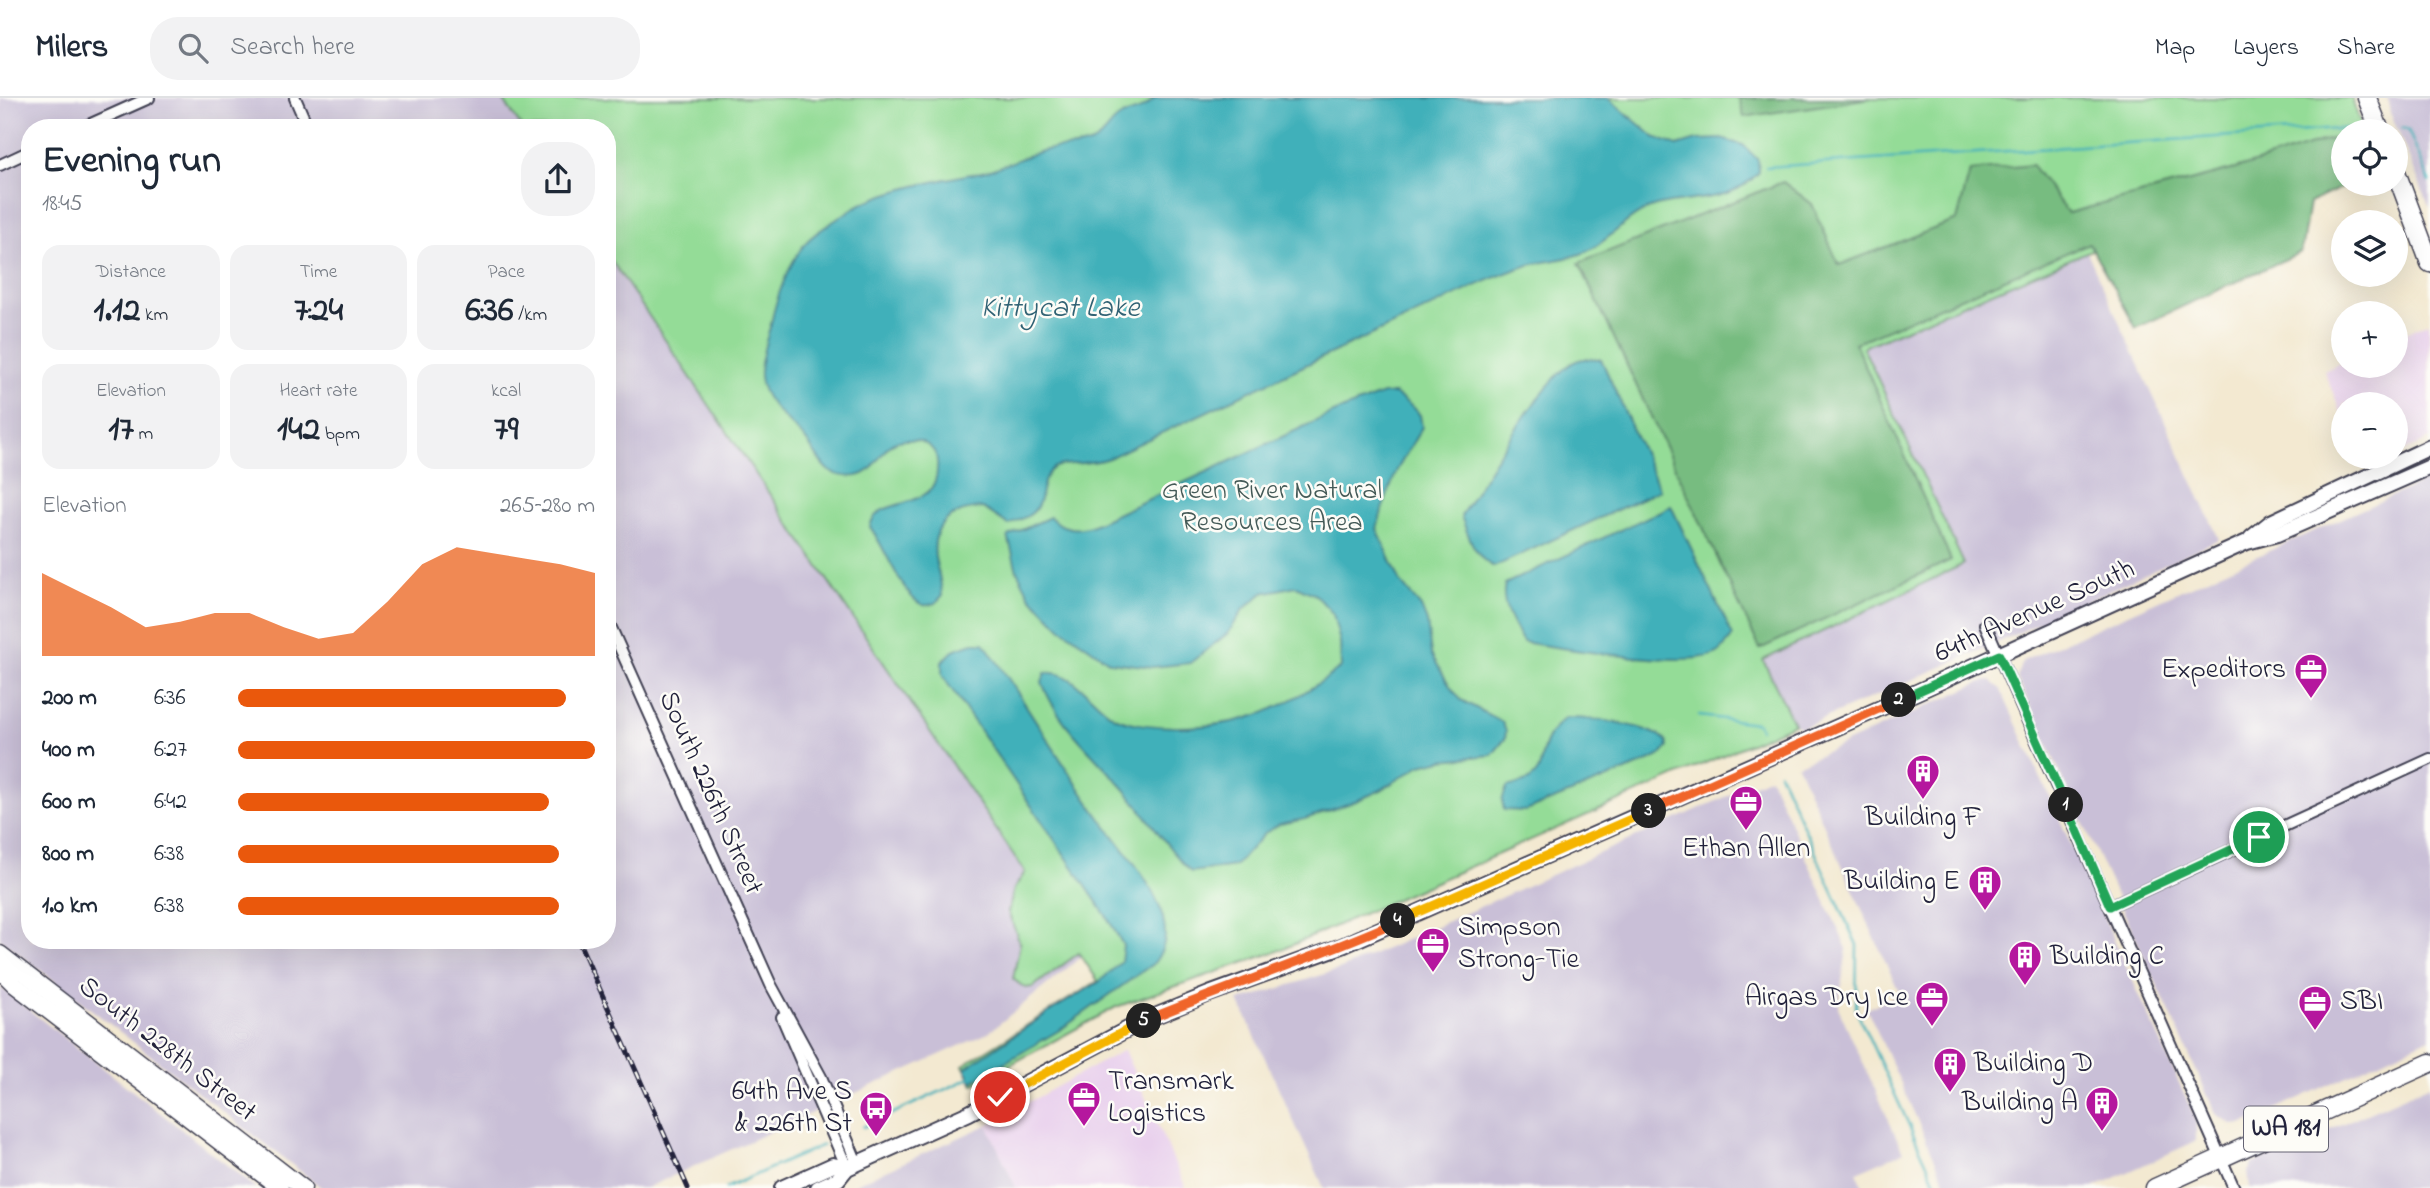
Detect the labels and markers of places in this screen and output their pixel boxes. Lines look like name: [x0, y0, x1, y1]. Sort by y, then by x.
place label: Expeditors: [2161, 650, 2286, 691]
office icon: Expeditors: [2292, 651, 2330, 700]
pin: 2: [1882, 682, 1916, 718]
building icon: Building F: [1904, 752, 1942, 801]
office icon: Ethan Allen: [1727, 783, 1765, 832]
pin: 1: [2048, 788, 2084, 822]
pin: 3: [1632, 794, 1666, 828]
place label: Building F: [1864, 798, 1981, 839]
pin: [2229, 807, 2289, 867]
place label: Ethan Allen: [1682, 829, 1810, 870]
place label: Building E: [1843, 862, 1960, 903]
building icon: Building E: [1966, 863, 2004, 912]
pin: 4: [1380, 904, 1416, 938]
place label: Simpson Strong-Tie: [1458, 908, 1580, 981]
office icon: Simpson Strong-Tie: [1414, 925, 1452, 974]
place label: Building C: [2049, 937, 2164, 978]
building icon: Building C: [2006, 938, 2044, 987]
place label: Airgas Dry Ice: [1745, 978, 1908, 1019]
office icon: Airgas Dry Ice: [1913, 979, 1951, 1028]
place label: SBI: [2340, 982, 2383, 1023]
office icon: SBI: [2296, 983, 2334, 1032]
pin: 5: [1126, 1004, 1162, 1038]
place label: Building D: [1973, 1044, 2093, 1085]
building icon: Building D: [1931, 1045, 1969, 1094]
place label: Transmark Logistics: [1108, 1062, 1234, 1135]
pin: [970, 1067, 1030, 1127]
place label: 64th Ave S & 226th St: [732, 1072, 852, 1145]
office icon: Transmark Logistics: [1065, 1079, 1103, 1128]
place label: Building A: [1961, 1083, 2078, 1124]
building icon: Building A: [2083, 1084, 2121, 1133]
bus stop icon: 64th Ave S & 226th St: [857, 1089, 895, 1138]

